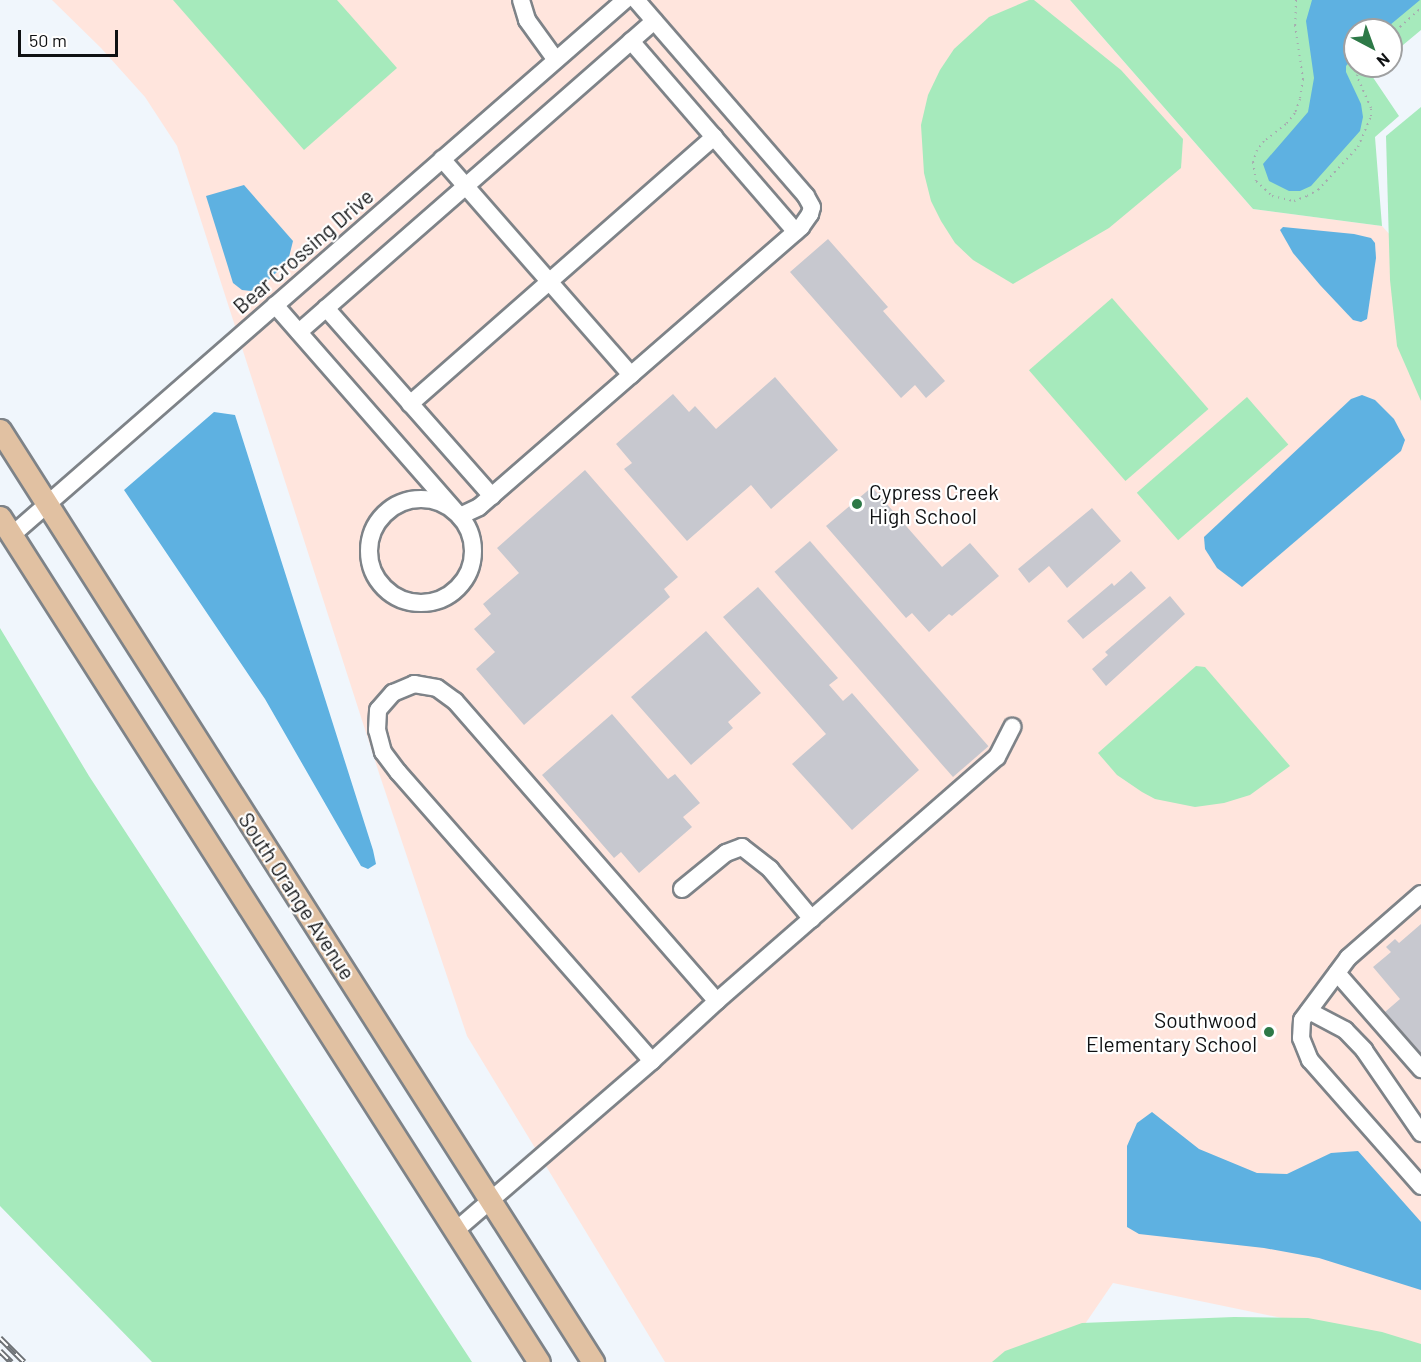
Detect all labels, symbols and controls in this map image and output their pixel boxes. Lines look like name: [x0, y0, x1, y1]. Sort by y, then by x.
scale bar: [21, 18, 122, 56]
north arrow: [1343, 18, 1403, 78]
text: 50 m: [29, 29, 67, 51]
text: N: [1374, 50, 1394, 71]
street label: Bear Crossing Drive: [228, 183, 378, 319]
place label: Cypress Creek High School: [869, 479, 999, 529]
marker: Cypress Creek High School: [850, 497, 864, 511]
street label: South Orange Avenue: [234, 808, 360, 984]
place label: Southwood Elementary School: [1086, 1007, 1257, 1057]
marker: Southwood Elementary School: [1262, 1025, 1276, 1039]

